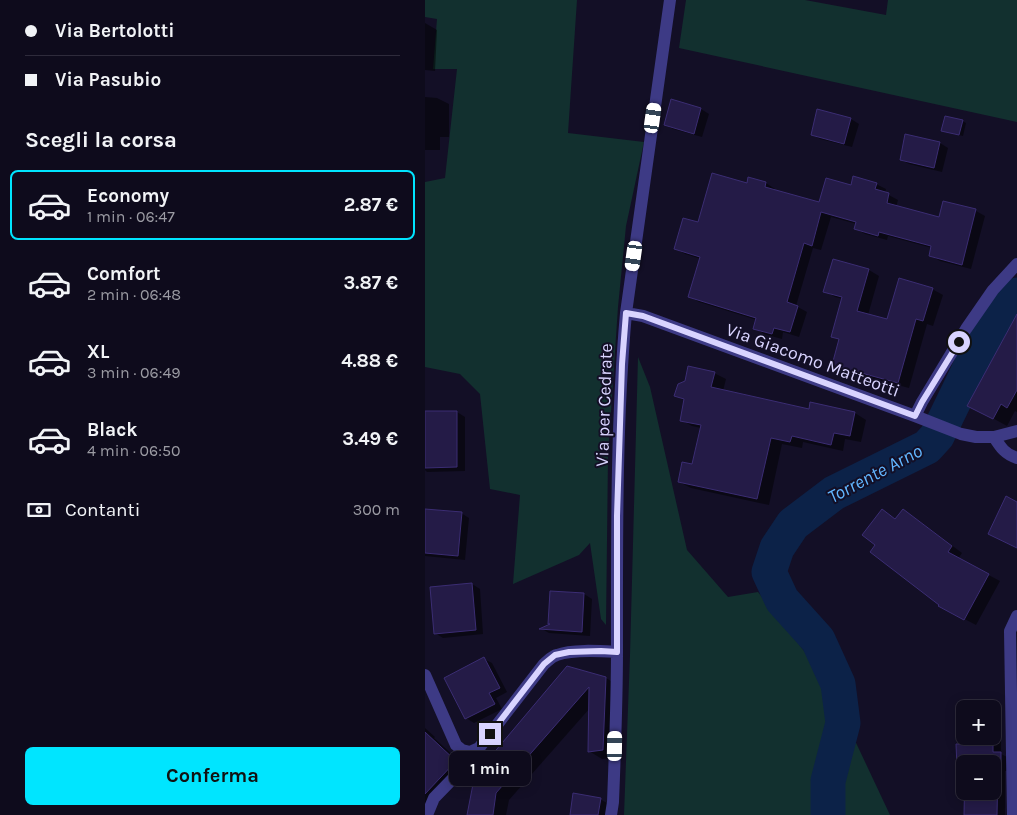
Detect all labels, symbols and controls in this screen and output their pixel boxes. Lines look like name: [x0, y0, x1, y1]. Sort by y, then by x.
text: Via Bertolotti: [55, 20, 174, 42]
text: Via Pasubio: [55, 69, 161, 91]
car: [643, 102, 662, 134]
text: Scegli la corsa: [25, 127, 177, 153]
icon: car: [27, 183, 72, 228]
text: Economy: [87, 185, 169, 207]
text: 2.87 €: [344, 194, 398, 216]
text: 1 min · 06:47: [87, 207, 175, 226]
car: [624, 240, 643, 272]
icon: car: [27, 261, 72, 306]
text: Comfort: [87, 263, 161, 285]
text: 3.87 €: [344, 272, 398, 294]
text: 2 min · 06:48: [87, 285, 181, 304]
street label: Via Giacomo Matteotti: [723, 318, 903, 402]
route start: [948, 331, 970, 353]
icon: car: [27, 339, 72, 384]
text: XL: [87, 341, 109, 363]
street label: Via per Cedrate: [591, 343, 617, 467]
text: 4.88 €: [341, 350, 398, 372]
text: 3 min · 06:49: [87, 363, 181, 382]
icon: car: [27, 417, 72, 462]
text: Black: [87, 419, 138, 441]
text: 3.49 €: [342, 428, 398, 450]
water label: Torrente Arno: [824, 440, 927, 508]
text: 4 min · 06:50: [87, 441, 180, 460]
icon: cash: [25, 496, 53, 524]
text: Contanti: [65, 499, 140, 521]
text: 300 m: [353, 500, 400, 519]
map controls: [956, 700, 1001, 800]
button: +: [956, 700, 1001, 745]
route end: [479, 723, 501, 745]
car: [607, 731, 622, 761]
button: Conferma: [25, 747, 400, 805]
callout: 1 min: [449, 752, 531, 786]
button: −: [956, 755, 1001, 800]
text: 1 min: [470, 759, 510, 778]

